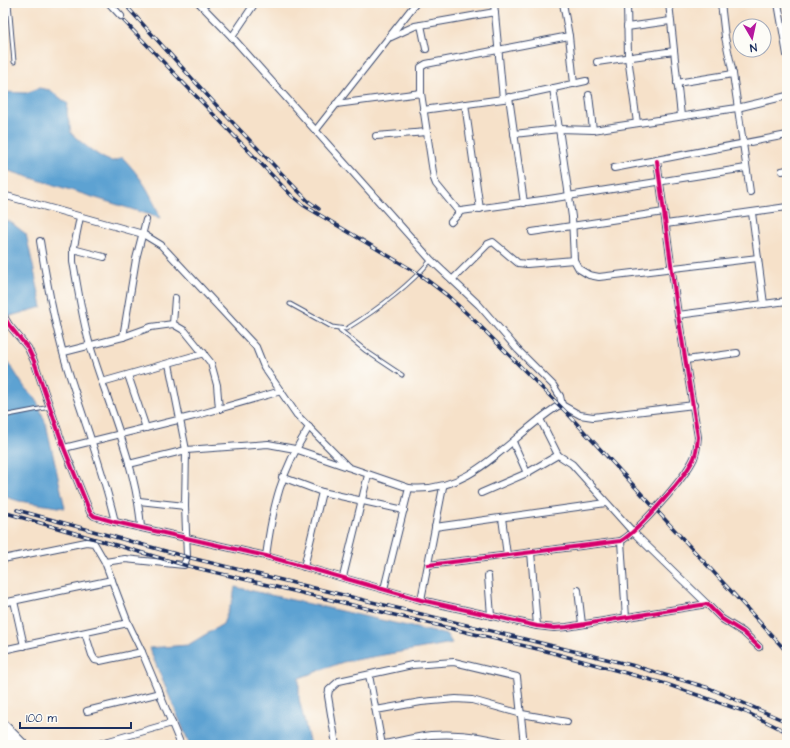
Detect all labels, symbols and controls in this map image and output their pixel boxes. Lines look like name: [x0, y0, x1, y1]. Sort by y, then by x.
north arrow: [732, 18, 772, 58]
text: N: [749, 39, 758, 55]
scale bar: [20, 704, 131, 730]
text: 100 m: [26, 710, 57, 727]

